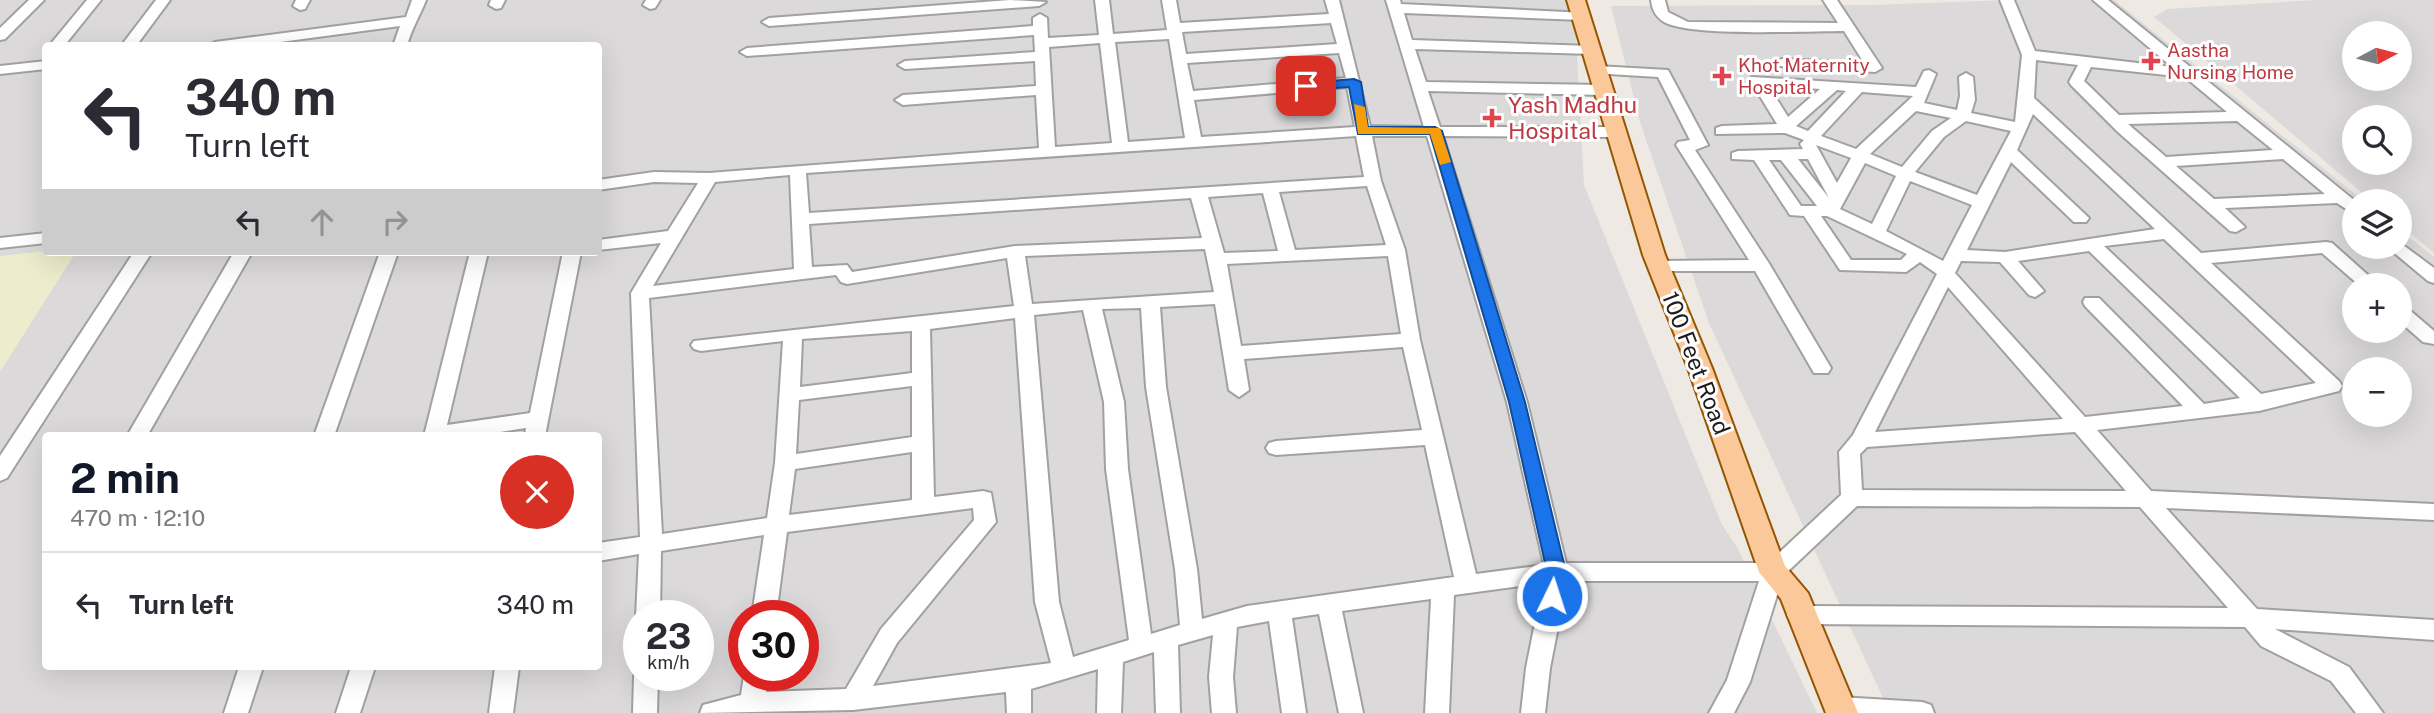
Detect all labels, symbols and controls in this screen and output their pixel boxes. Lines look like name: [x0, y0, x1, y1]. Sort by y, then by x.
north arrow: [2342, 21, 2412, 91]
map controls: [2342, 21, 2412, 427]
place label: Aastha Nursing Home: [2167, 39, 2294, 83]
marker: Aastha Nursing Home: [2141, 51, 2161, 71]
place label: Khot Maternity Hospital: [1738, 54, 1870, 98]
pin: [1276, 56, 1336, 116]
marker: Khot Maternity Hospital: [1712, 66, 1732, 86]
icon: arrive: [1287, 67, 1325, 105]
text: 340 m: [185, 68, 336, 126]
icon: left: [70, 70, 161, 161]
place label: Yash Madhu Hospital: [1508, 91, 1637, 144]
button: search: [2342, 105, 2412, 175]
marker: Yash Madhu Hospital: [1482, 108, 1502, 128]
text: Turn left: [185, 127, 310, 164]
button: layers: [2342, 189, 2412, 259]
icon: left: [230, 203, 268, 241]
icon: ahead: [303, 203, 341, 241]
icon: right: [376, 203, 414, 241]
button: +: [2342, 273, 2412, 343]
street label: 100 Feet Road: [1657, 288, 1736, 438]
button: −: [2342, 357, 2412, 427]
text: 2 min: [70, 453, 180, 502]
button: close: [500, 455, 574, 529]
text: 470 m · 12:10: [70, 504, 205, 531]
position arrow: [1515, 559, 1589, 633]
icon: left: [70, 586, 108, 624]
text: Turn left: [129, 589, 234, 620]
text: 340 m: [497, 589, 574, 620]
speed limit sign: 30: [728, 600, 819, 691]
text: 23: [646, 616, 691, 657]
text: km/h: [647, 652, 690, 673]

